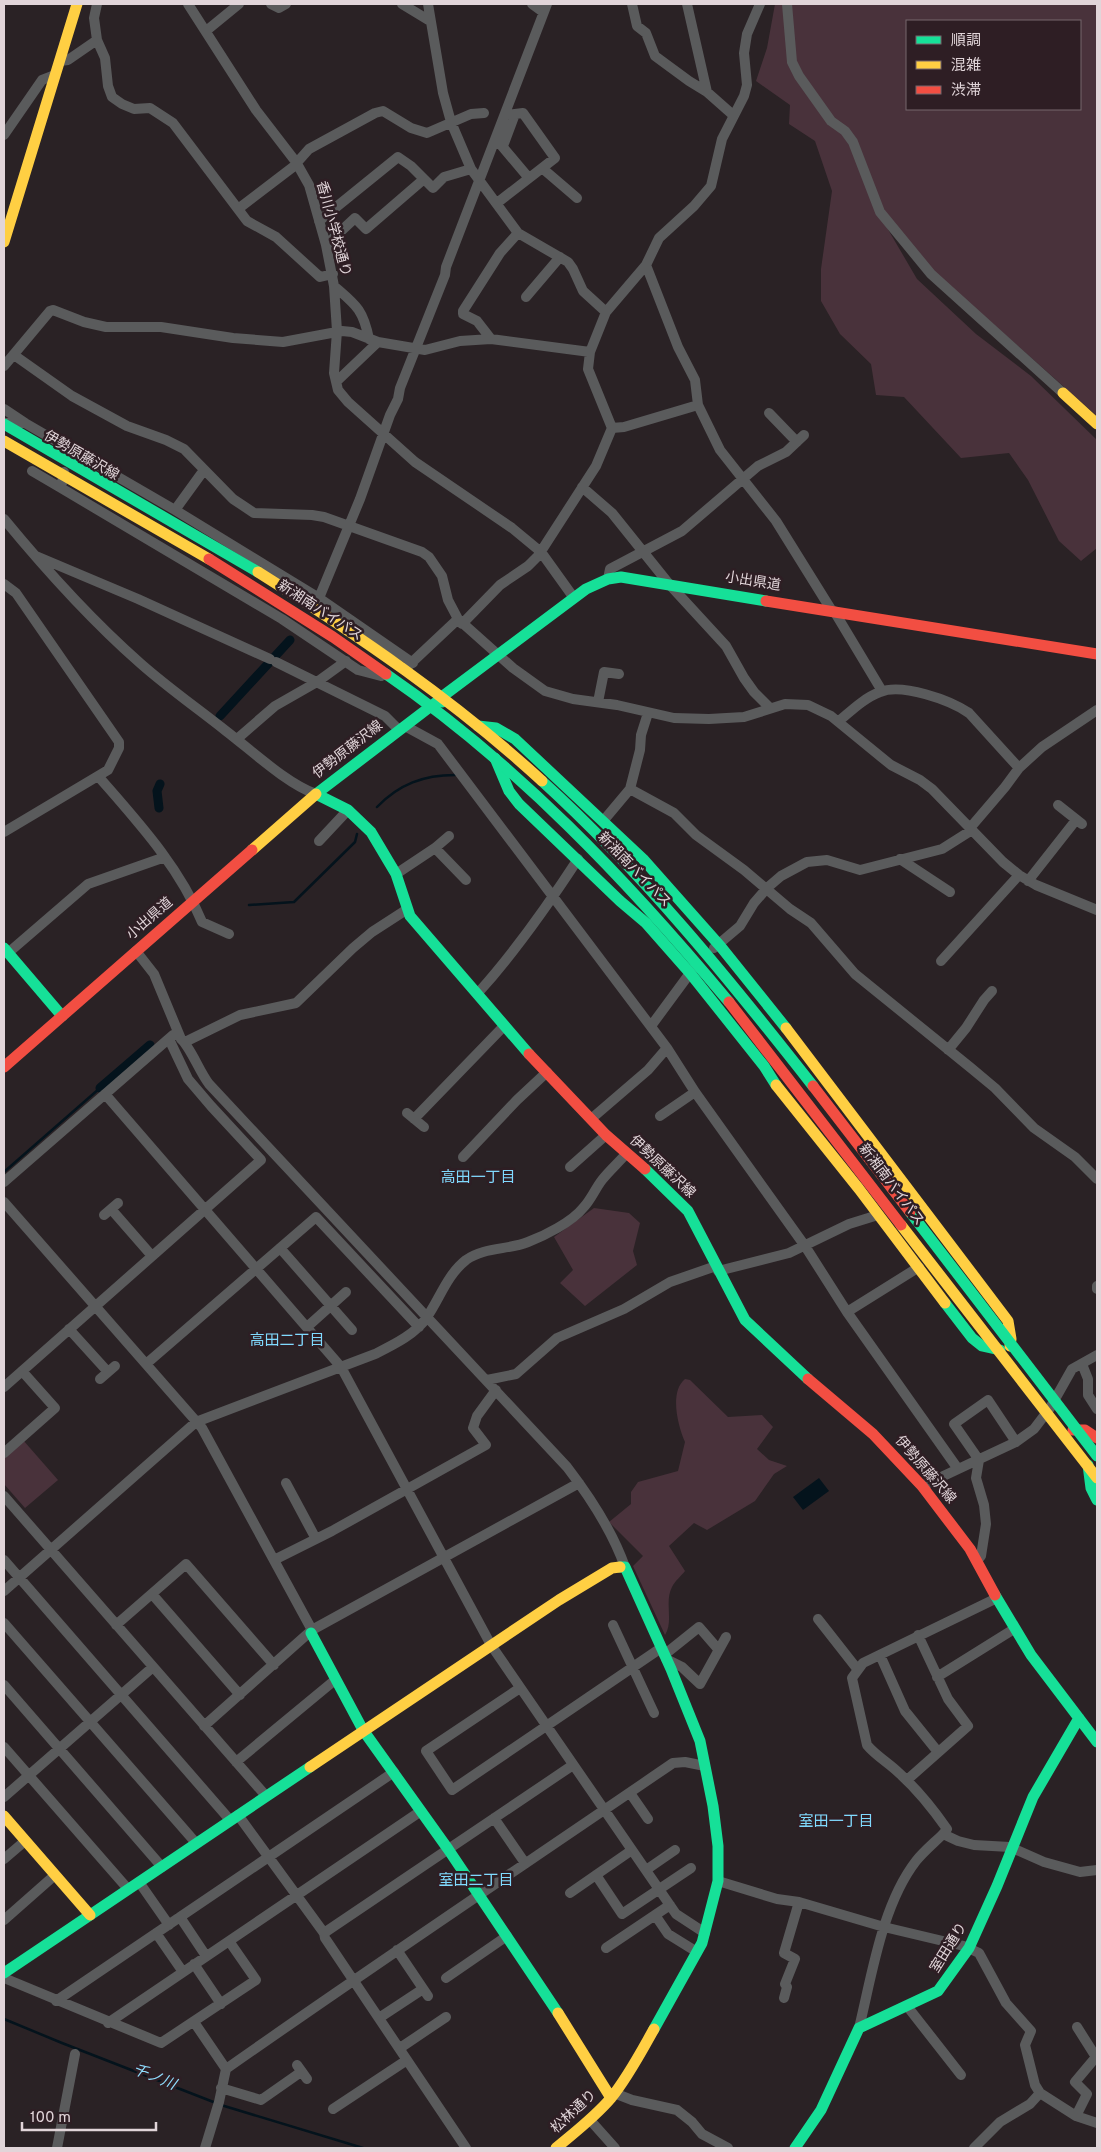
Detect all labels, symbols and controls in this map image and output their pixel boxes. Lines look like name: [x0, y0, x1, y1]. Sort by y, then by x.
legend: [906, 20, 1081, 110]
text: 順調: [951, 32, 981, 51]
text: 混雑: [951, 57, 981, 76]
text: 渋滞: [951, 82, 981, 101]
street label: 香川小学校通り: [312, 179, 354, 279]
street label: 伊勢原藤沢線: [40, 428, 122, 484]
street label: 小出県道: [724, 569, 782, 595]
street label: 新湘南バイパス: [274, 577, 366, 645]
street label: 伊勢原藤沢線: [310, 717, 386, 783]
street label: 新湘南バイパス: [594, 829, 674, 911]
street label: 小出県道: [123, 894, 177, 944]
street label: 伊勢原藤沢線: [625, 1132, 699, 1202]
street label: 新湘南バイパス: [855, 1141, 927, 1229]
district label: 高田一丁目: [440, 1169, 516, 1188]
district label: 高田二丁目: [249, 1332, 325, 1351]
street label: 伊勢原藤沢線: [891, 1433, 959, 1507]
district label: 室田一丁目: [798, 1813, 874, 1832]
district label: 室田二丁目: [438, 1872, 514, 1891]
street label: 室田通り: [927, 1920, 971, 1976]
water label: 千ノ川: [130, 2061, 180, 2096]
street label: 松林通り: [548, 2087, 600, 2137]
scale bar: [22, 2100, 156, 2132]
text: 100 m: [30, 2109, 71, 2128]

